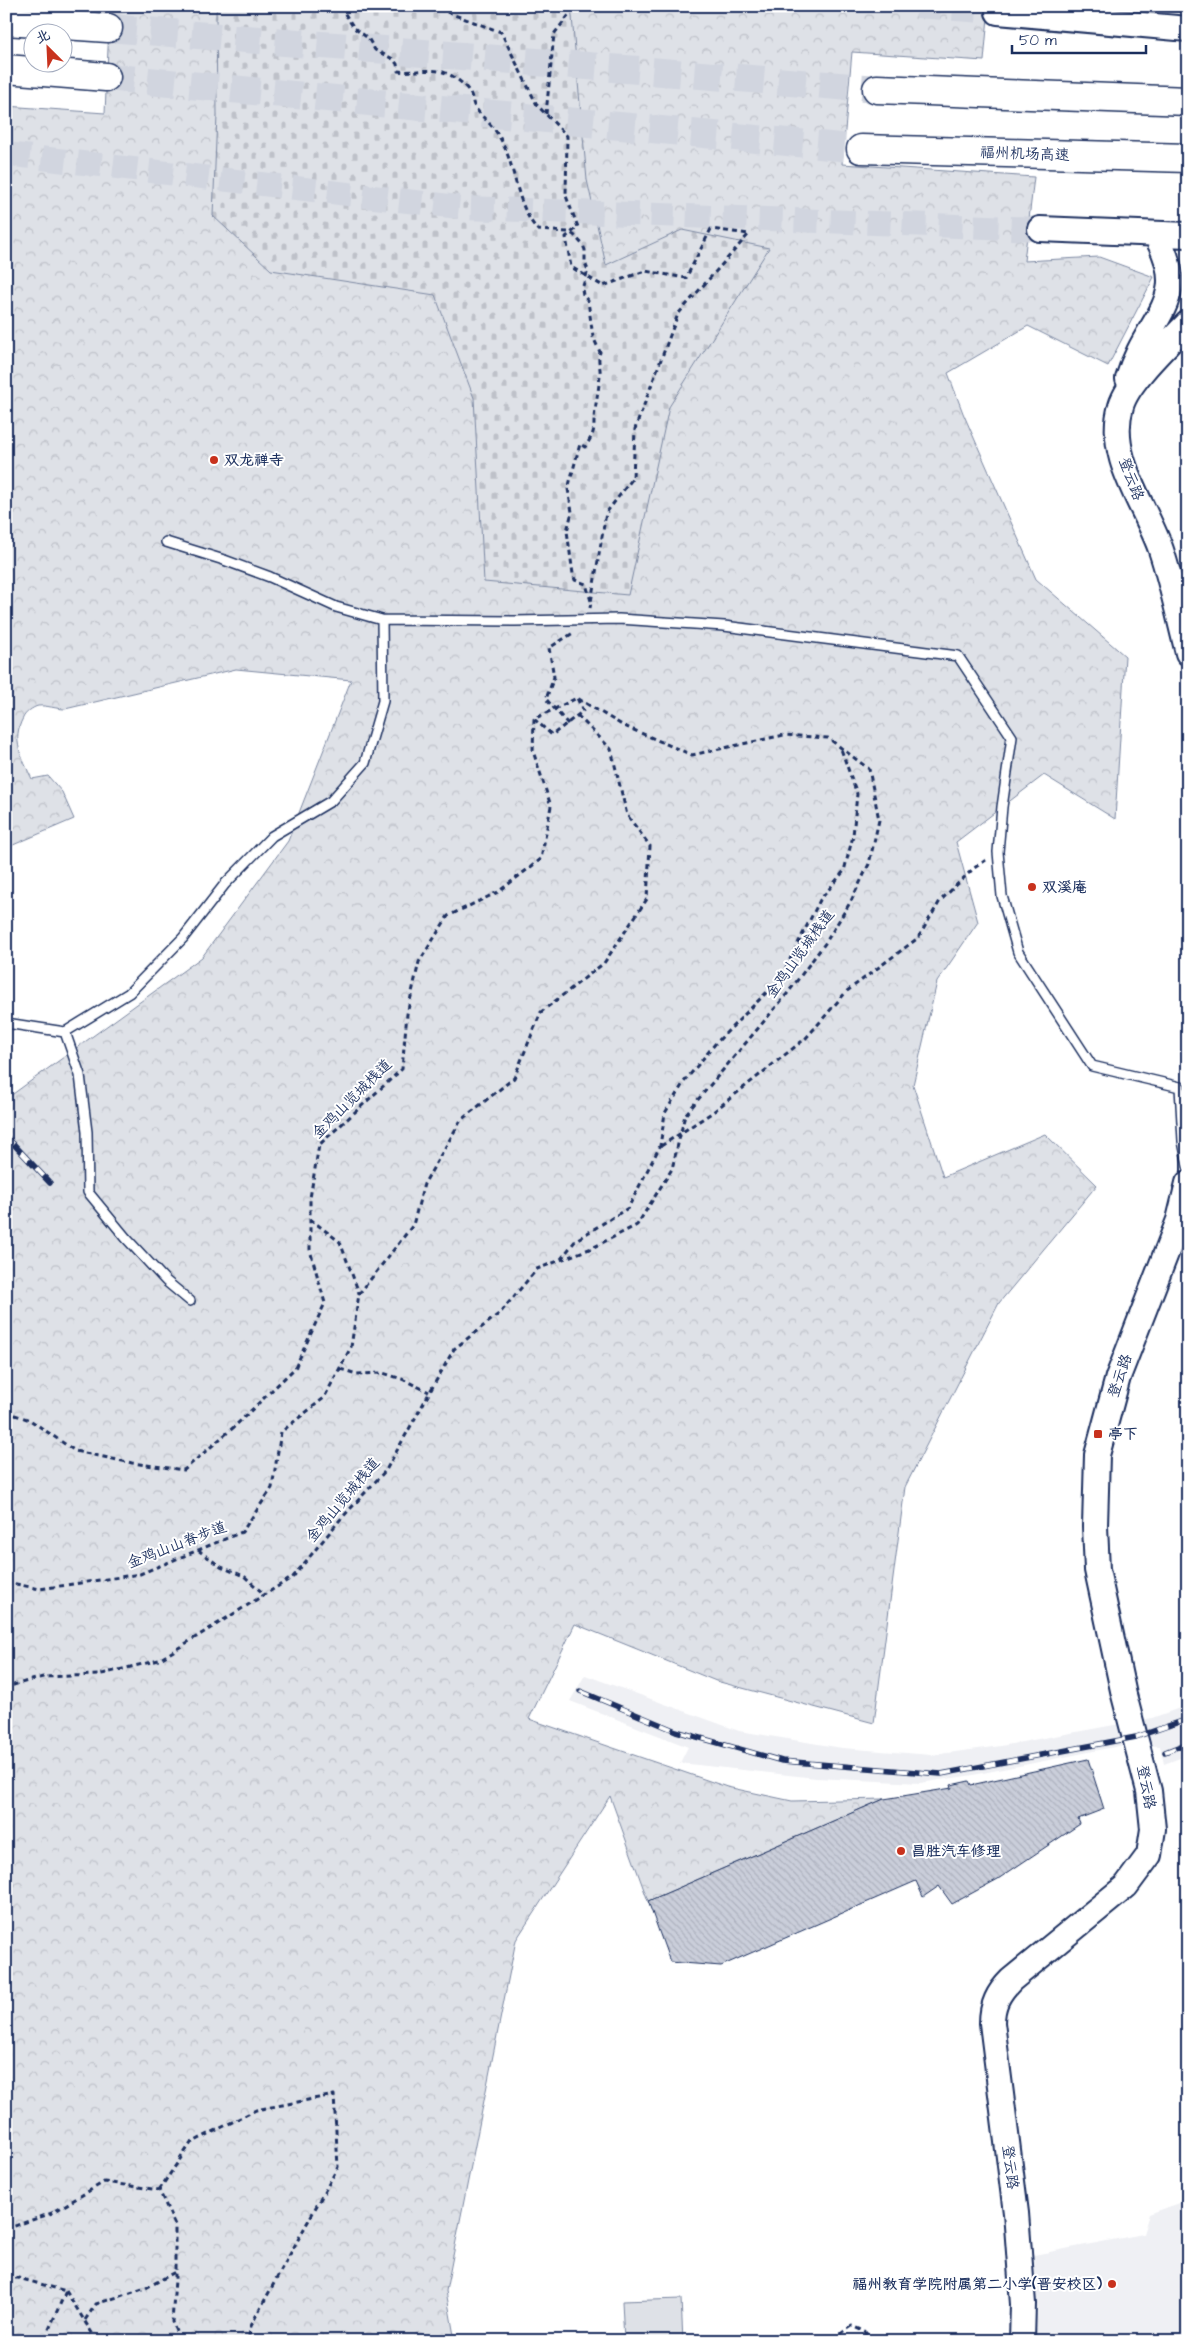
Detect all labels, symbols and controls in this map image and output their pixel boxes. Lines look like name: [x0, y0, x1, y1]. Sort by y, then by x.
north arrow: [22, 22, 72, 72]
scale bar: [1012, 22, 1145, 54]
text: 北: [33, 25, 54, 49]
text: 50 m: [1019, 30, 1057, 51]
street label: 福州机场高速: [980, 142, 1070, 166]
place label: 双龙禅寺: [224, 450, 284, 471]
marker: 双龙禅寺: [208, 454, 220, 466]
street label: 登云路: [1113, 454, 1149, 504]
place label: 双溪庵: [1042, 877, 1087, 898]
marker: 双溪庵: [1026, 881, 1038, 893]
street label: 金鸡山览城栈道: [761, 905, 839, 1003]
street label: 金鸡山览城栈道: [307, 1054, 397, 1144]
street label: 登云路: [1103, 1351, 1137, 1401]
place label: 亭下: [1108, 1424, 1138, 1445]
marker: 亭下: [1092, 1428, 1104, 1440]
street label: 金鸡山览城栈道: [301, 1453, 385, 1547]
street label: 金鸡山山脊步道: [124, 1516, 230, 1574]
street label: 登云路: [1131, 1763, 1161, 1811]
place label: 昌胜汽车修理: [911, 1841, 1001, 1862]
marker: 昌胜汽车修理: [895, 1845, 907, 1857]
street label: 登云路: [997, 2143, 1023, 2191]
place label: 福州教育学院附属第二小学(晋安校区): [852, 2274, 1103, 2295]
marker: 福州教育学院附属第二小学(晋安校区): [1106, 2278, 1118, 2290]

